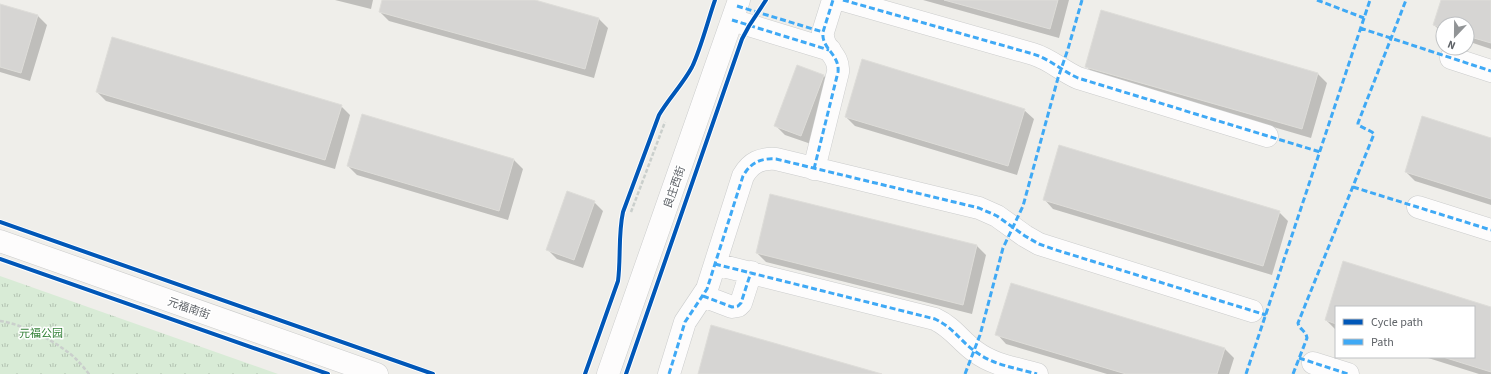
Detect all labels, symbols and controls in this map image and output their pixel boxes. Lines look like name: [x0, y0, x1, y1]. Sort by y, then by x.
north arrow: [1435, 16, 1475, 56]
text: N: [1445, 36, 1458, 53]
street label: 良庄西街: [660, 164, 689, 210]
street label: 元福南街: [166, 294, 212, 323]
legend: [1335, 306, 1475, 358]
text: Cycle path: [1371, 314, 1423, 331]
park label: 元福公园: [19, 326, 63, 341]
text: Path: [1371, 334, 1394, 351]

